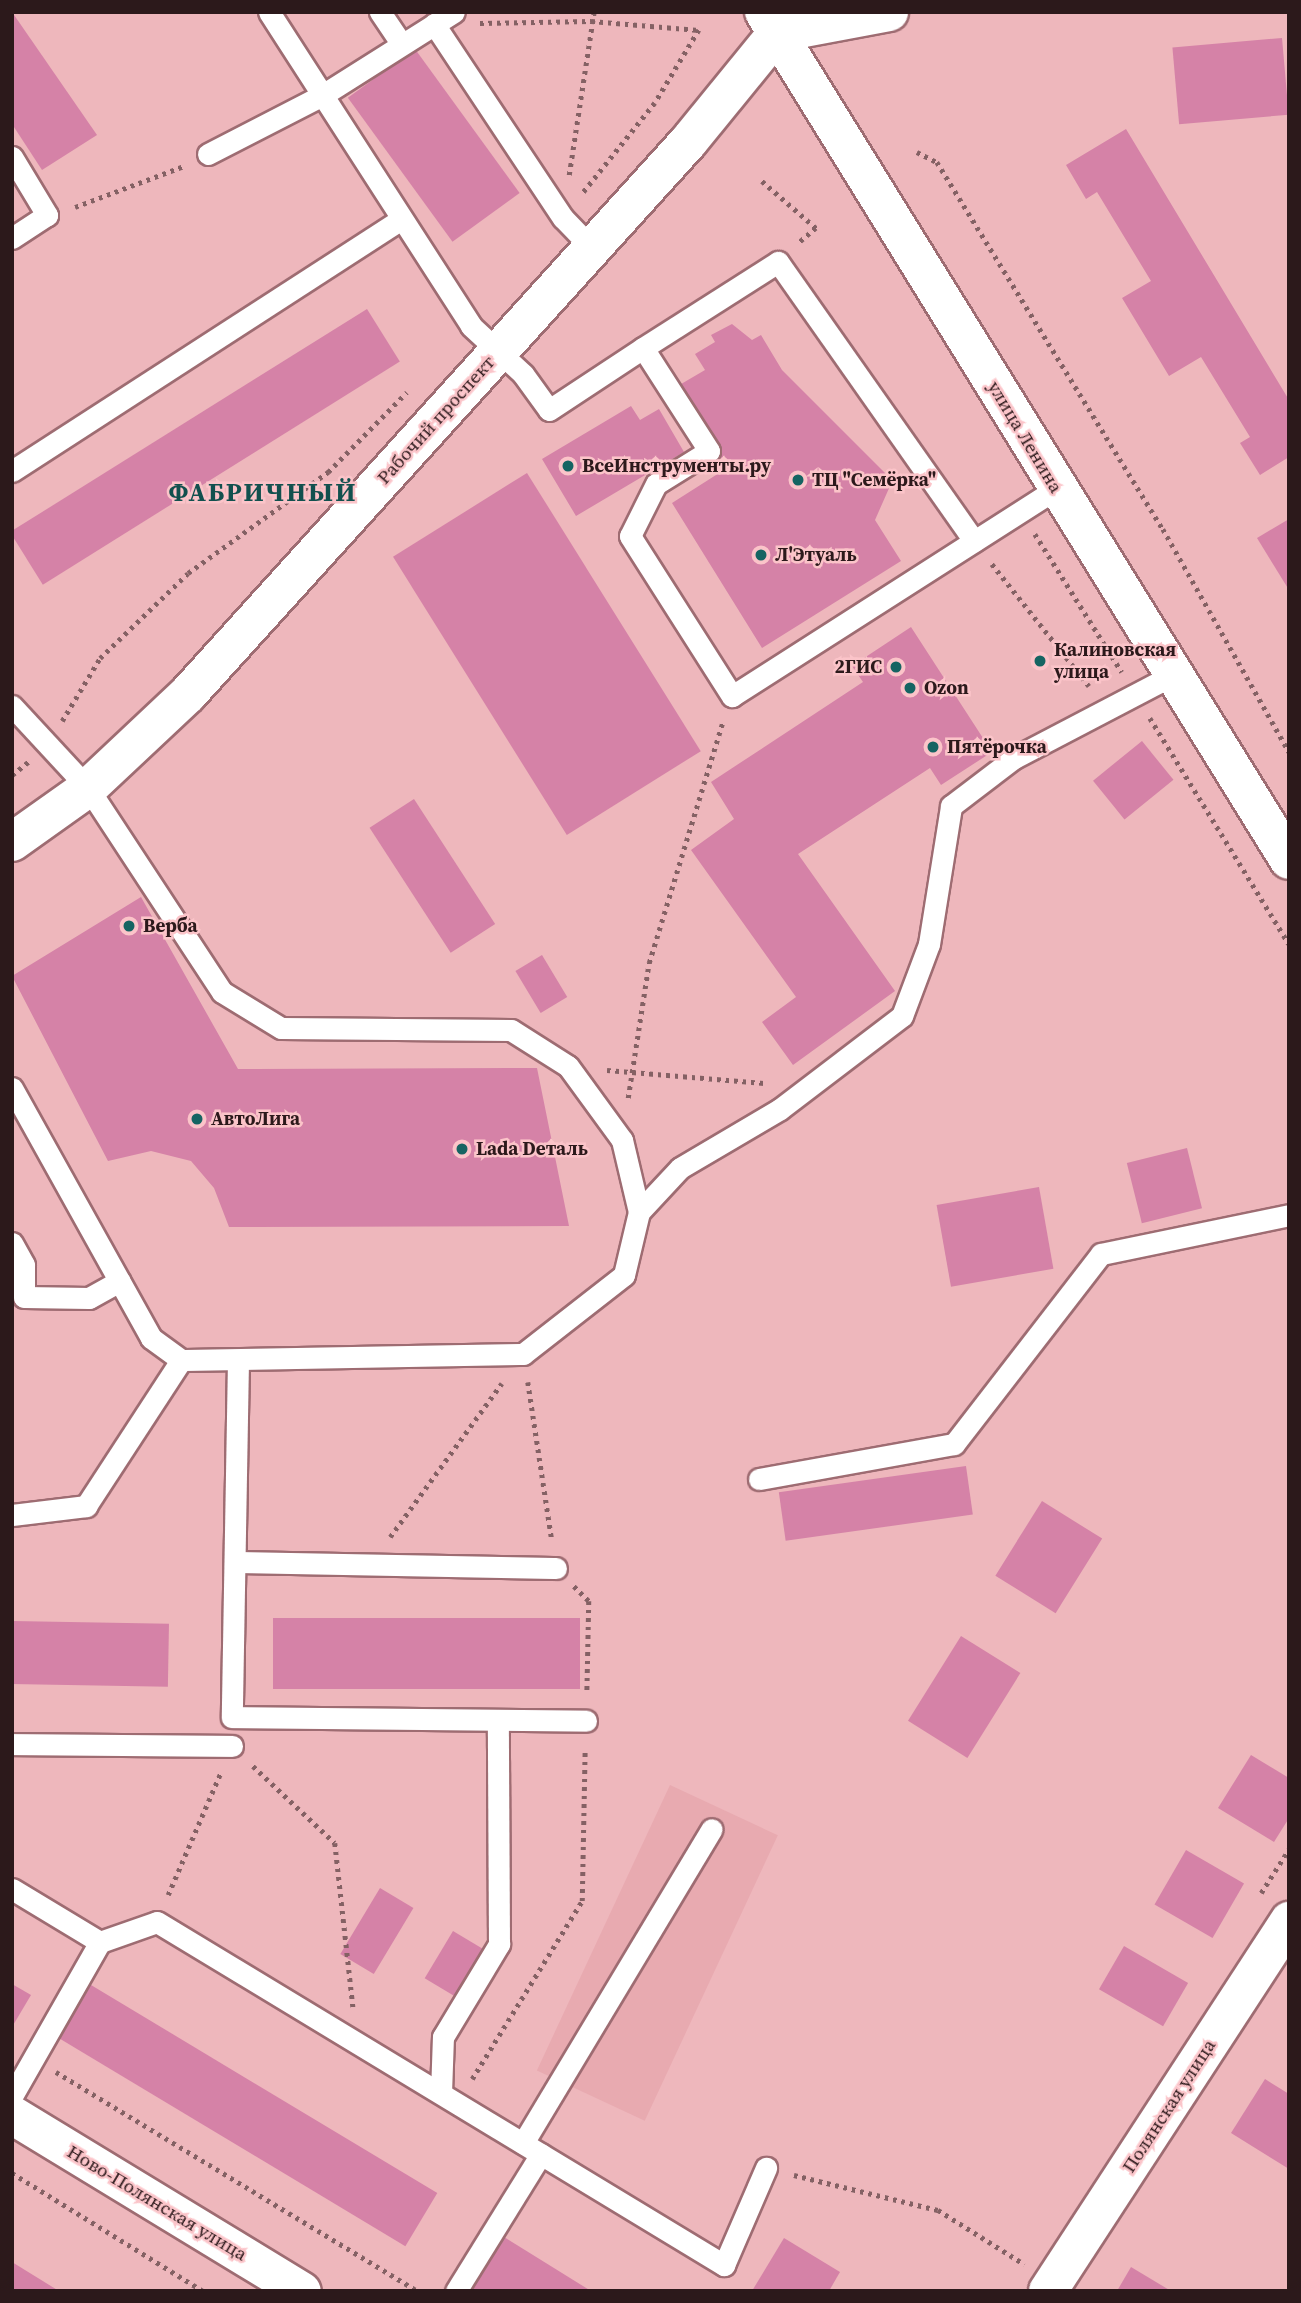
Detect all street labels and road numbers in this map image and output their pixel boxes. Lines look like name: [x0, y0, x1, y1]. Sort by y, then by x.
street label: Рабочий проспект: [372, 351, 500, 489]
street label: улица Ленина: [983, 377, 1067, 497]
street label: Полянская улица: [1117, 2035, 1221, 2177]
street label: Ново-Полянская улица: [63, 2140, 251, 2266]

